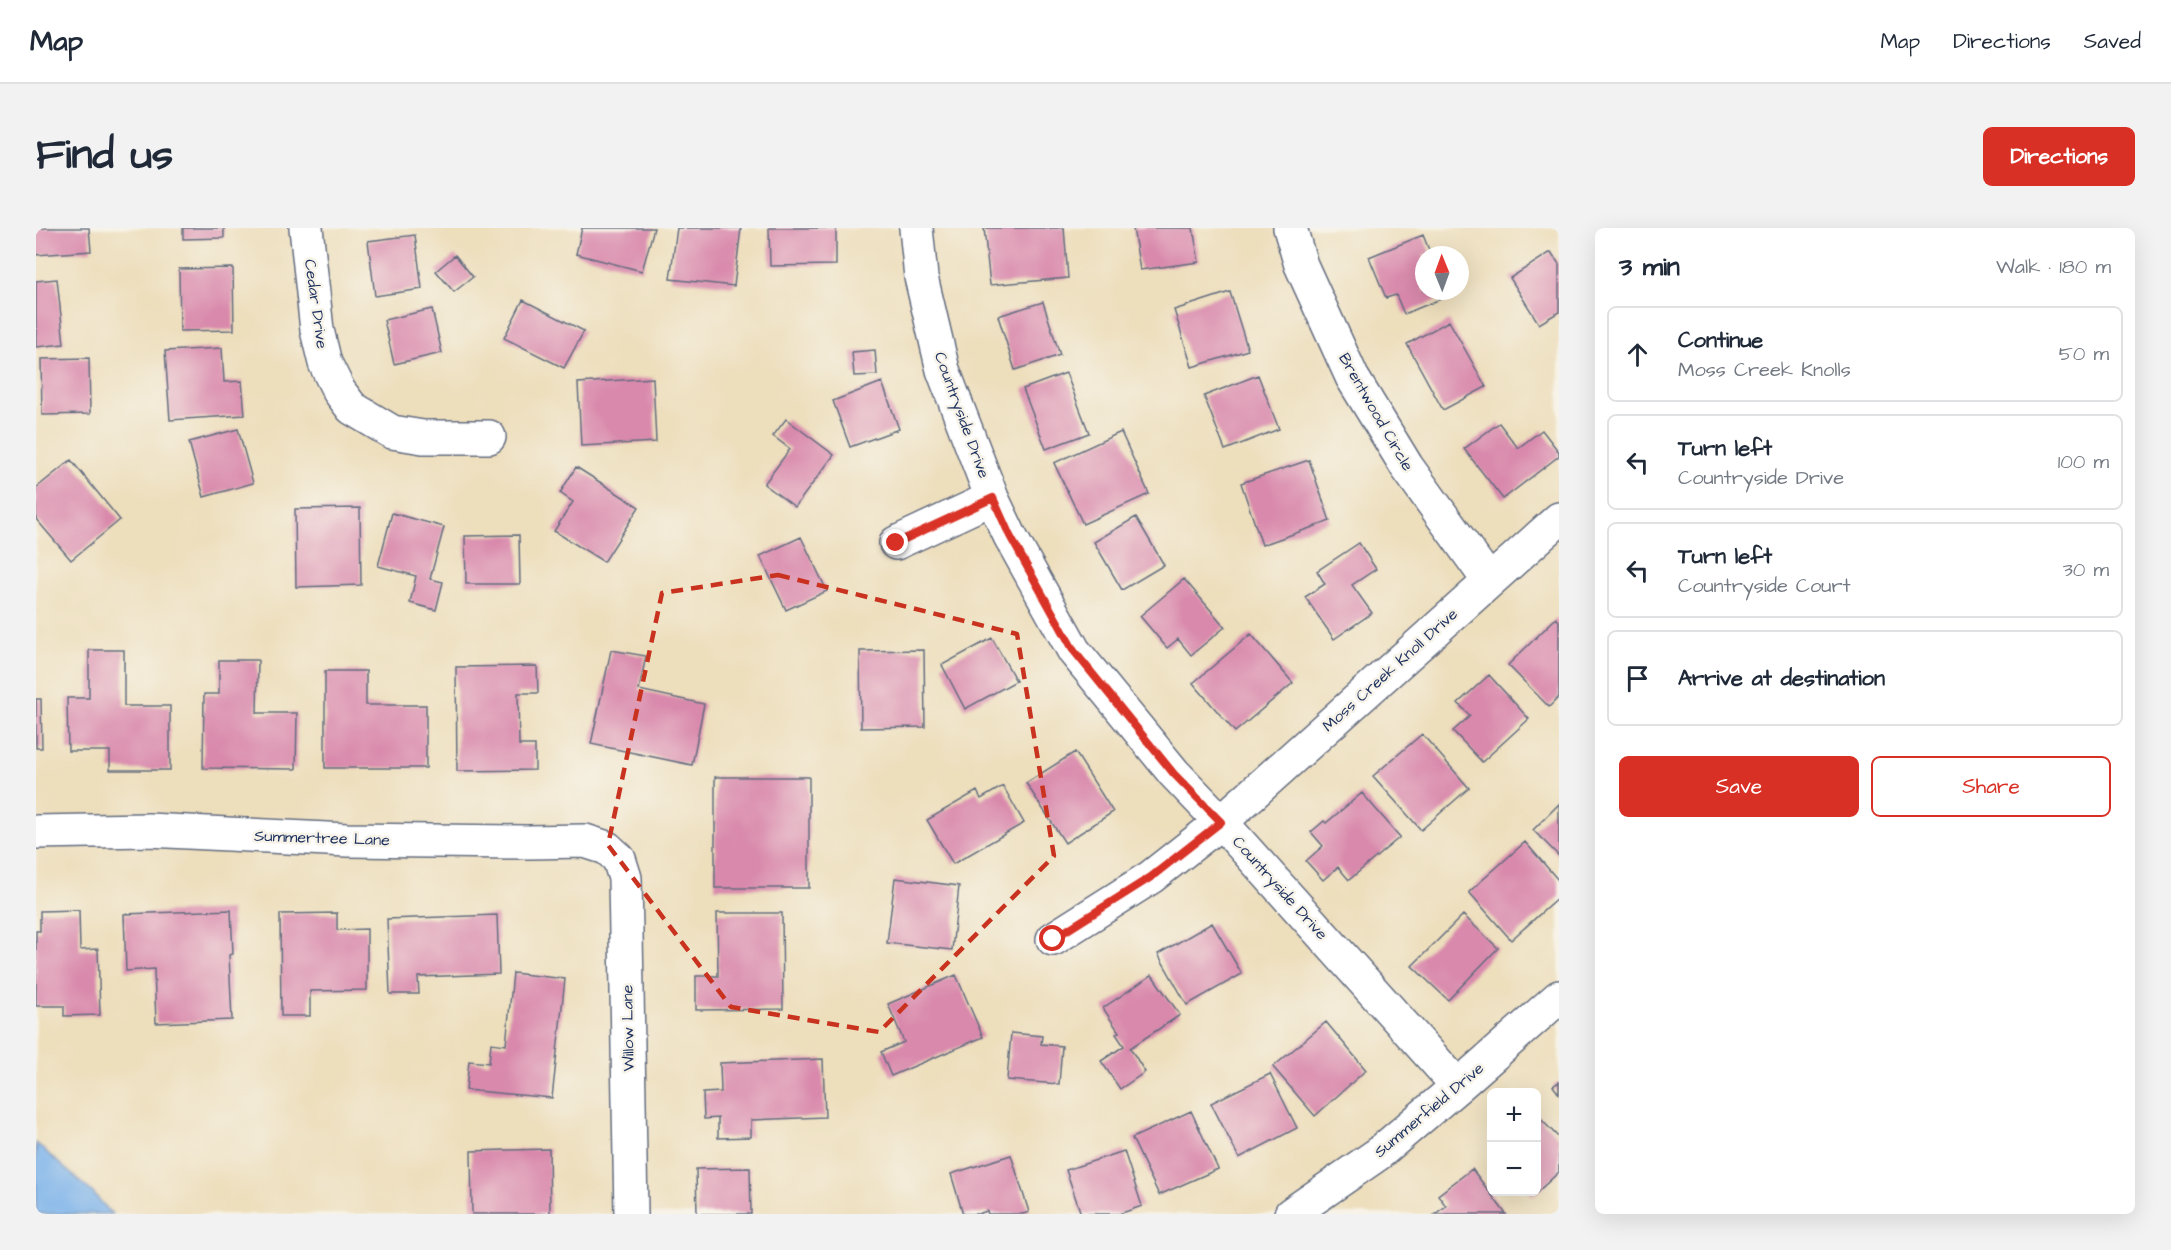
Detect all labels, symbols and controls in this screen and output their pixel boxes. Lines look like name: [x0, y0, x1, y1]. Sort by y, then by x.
text: Map: [30, 22, 83, 61]
text: Map: [1880, 27, 1920, 56]
text: Directions: [1953, 27, 2051, 56]
text: Saved: [2084, 27, 2141, 56]
text: Find us: [36, 127, 173, 185]
button: Directions: [1983, 127, 2135, 186]
north arrow: [1415, 246, 1469, 300]
text: 3 min: [1619, 249, 1680, 285]
text: Walk · 180 m: [1996, 253, 2111, 281]
street label: Cedar Drive: [299, 258, 333, 351]
text: Continue: [1678, 325, 1763, 356]
icon: ahead: [1621, 338, 1654, 371]
text: 50 m: [2059, 340, 2109, 368]
street label: Countryside Drive: [928, 349, 995, 482]
street label: Brentwood Circle: [1333, 349, 1419, 475]
text: Moss Creek Knolls: [1678, 356, 1851, 384]
text: Turn left: [1678, 433, 1772, 464]
icon: left: [1621, 446, 1654, 479]
text: 100 m: [2058, 448, 2109, 476]
text: Countryside Drive: [1678, 464, 1844, 492]
route end: [882, 529, 908, 555]
text: Turn left: [1678, 541, 1772, 572]
icon: left: [1621, 554, 1654, 587]
text: 30 m: [2063, 556, 2109, 584]
text: Countryside Court: [1678, 572, 1851, 600]
street label: Moss Creek Knoll Drive: [1318, 603, 1463, 737]
icon: arrive: [1621, 662, 1654, 695]
text: Arrive at destination: [1678, 663, 1885, 694]
button: Save: [1619, 756, 1859, 817]
button: Share: [1871, 756, 2111, 817]
street label: Summertree Lane: [254, 825, 391, 851]
street label: Countryside Drive: [1227, 831, 1333, 946]
route start: [1039, 925, 1065, 951]
street label: Willow Lane: [616, 984, 640, 1072]
street label: Summerfield Drive: [1369, 1057, 1489, 1162]
map controls: [1487, 1088, 1541, 1196]
button: +: [1487, 1088, 1541, 1142]
button: −: [1487, 1142, 1541, 1196]

